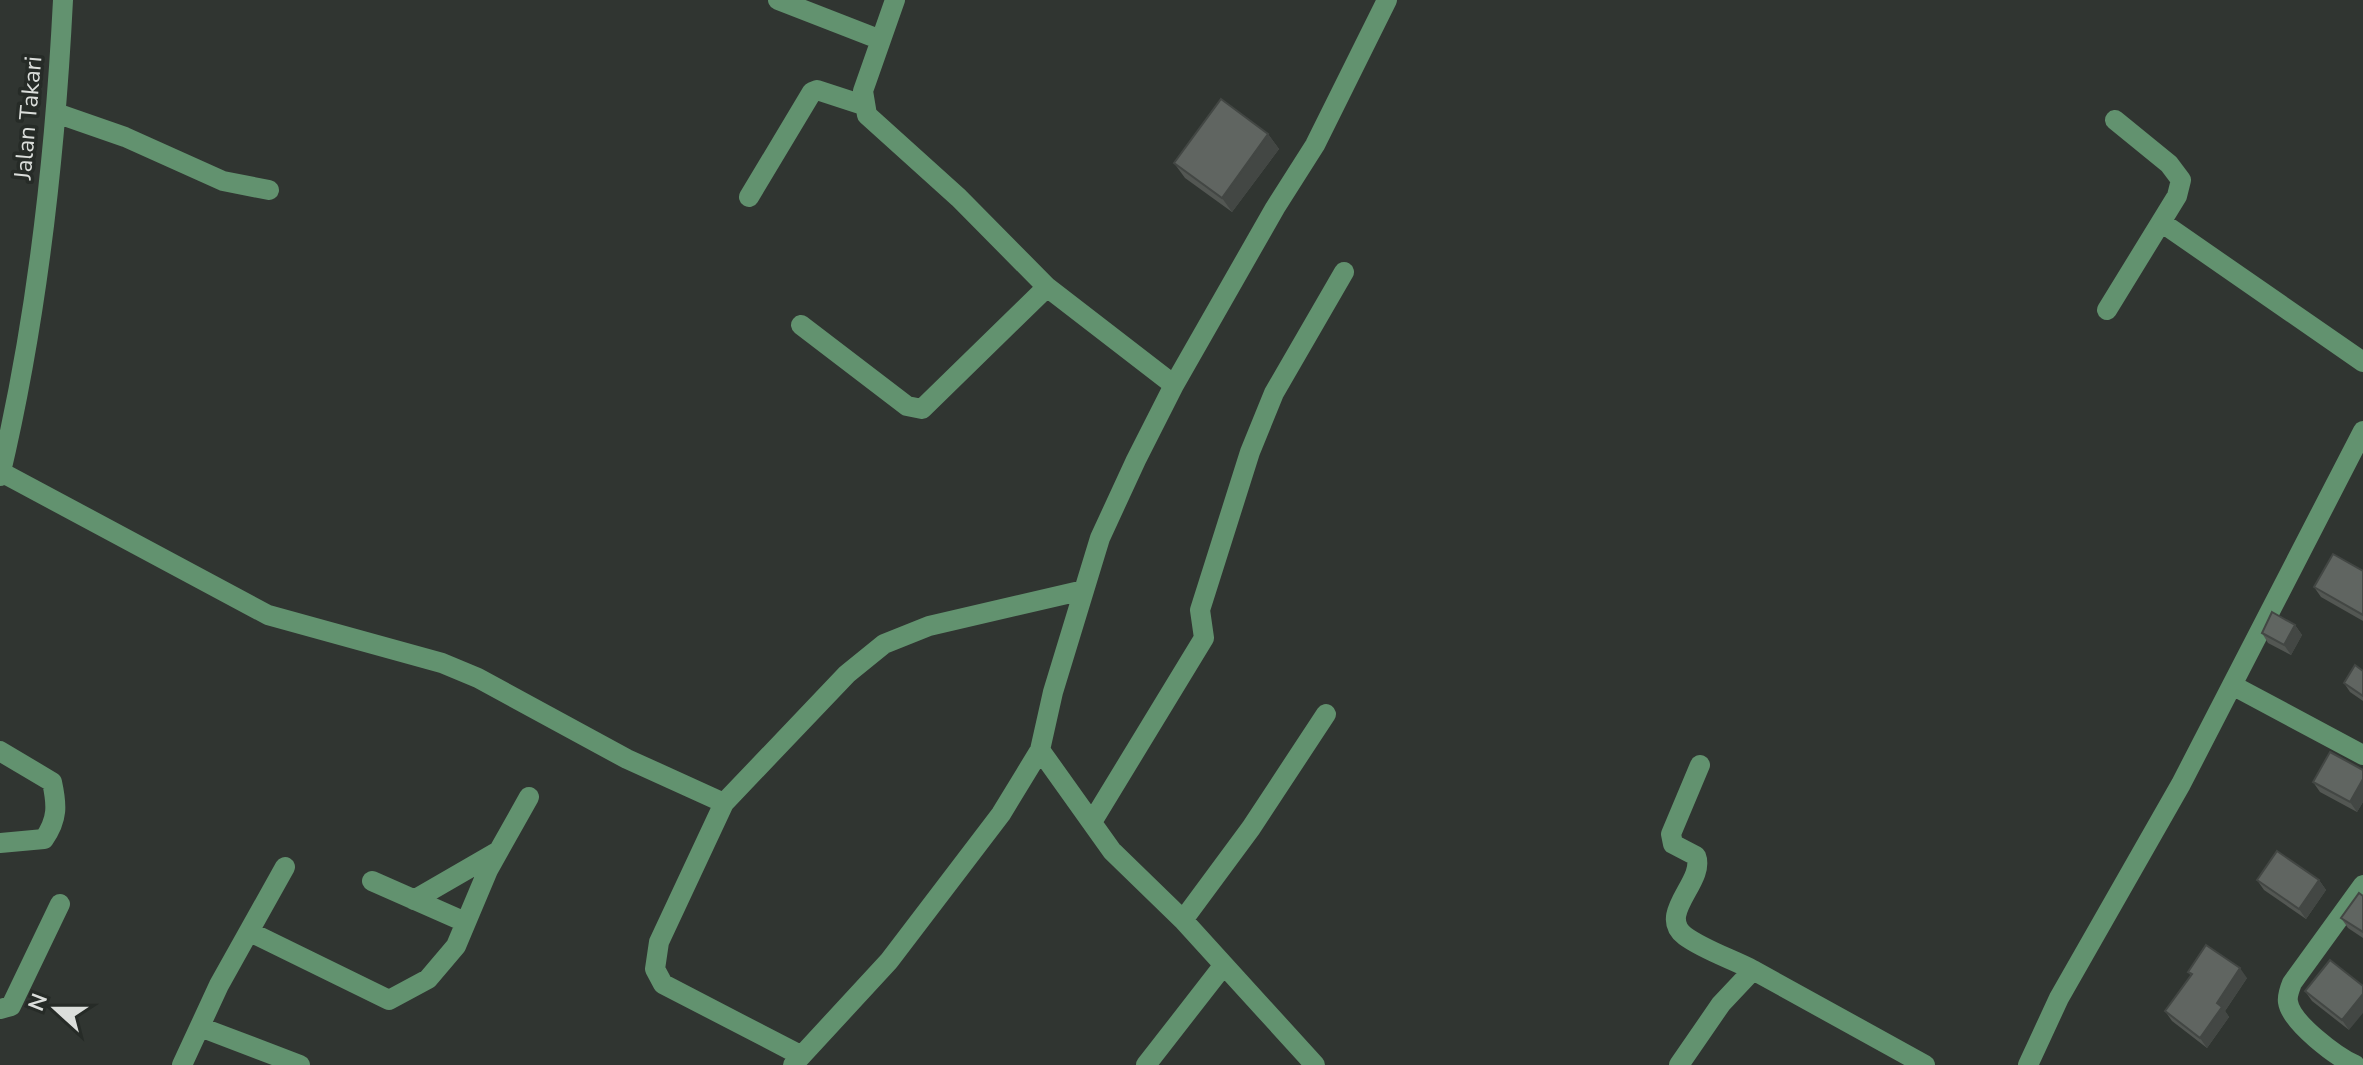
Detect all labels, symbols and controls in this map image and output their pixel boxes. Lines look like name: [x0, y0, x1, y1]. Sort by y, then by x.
street label: Jalan Takari: [7, 55, 49, 182]
north arrow: [16, 969, 96, 1049]
text: N: [21, 989, 55, 1015]

